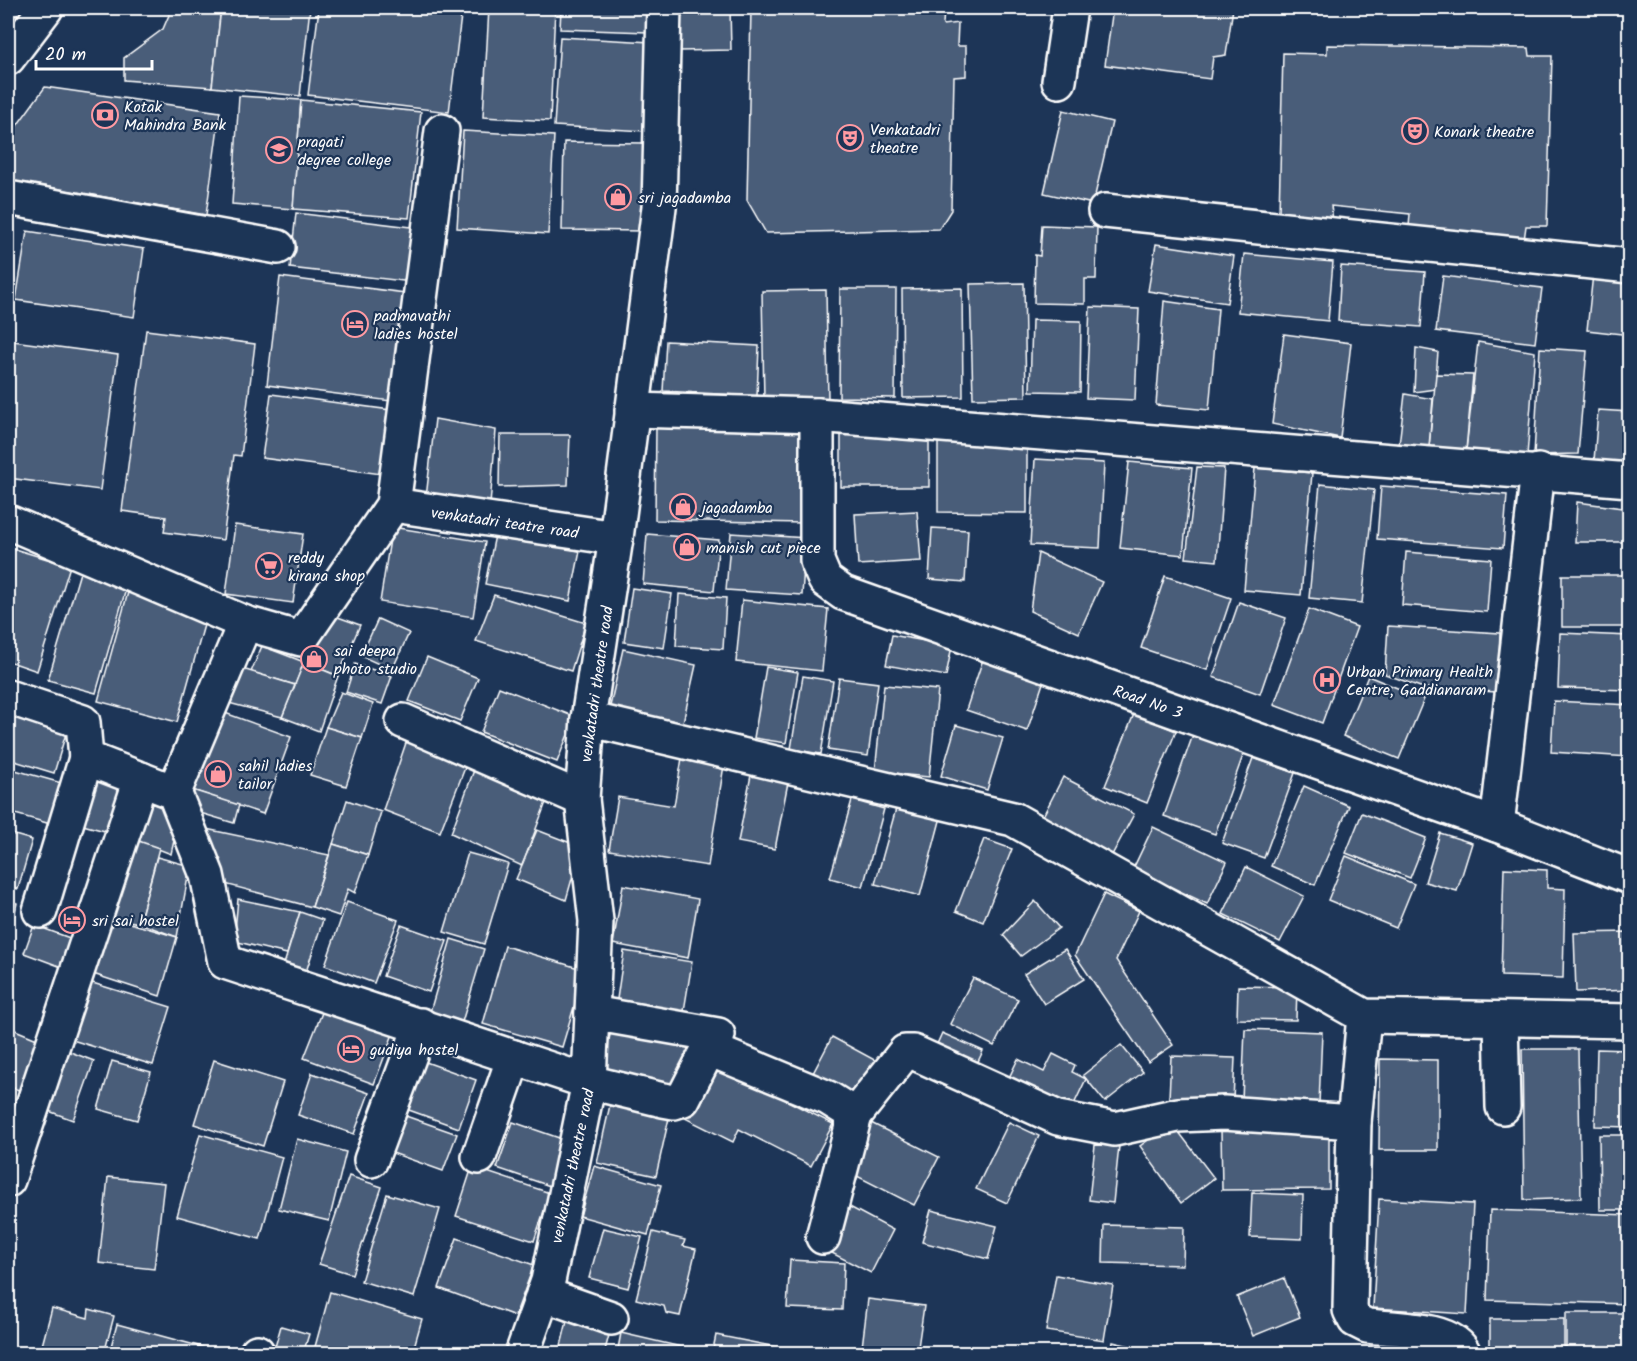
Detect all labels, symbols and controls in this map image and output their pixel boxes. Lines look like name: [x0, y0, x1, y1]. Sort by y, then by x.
scale bar: [36, 33, 152, 71]
text: 20 m: [45, 41, 86, 70]
place label: Kotak Mahindra Bank: [124, 95, 226, 138]
bank icon: Kotak Mahindra Bank: [90, 100, 120, 130]
theatre icon: Konark theatre: [1400, 116, 1430, 146]
place label: Venkatadri theatre: [870, 118, 941, 161]
place label: Konark theatre: [1434, 120, 1534, 145]
theatre icon: Venkatadri theatre: [835, 123, 865, 153]
place label: pragati degree college: [297, 130, 391, 173]
school or university icon: pragati degree college: [264, 135, 294, 165]
shop icon: sri jagadamba: [603, 182, 633, 212]
place label: sri jagadamba: [638, 186, 731, 211]
place label: padmavathi ladies hostel: [373, 304, 458, 347]
hotel icon: padmavathi ladies hostel: [340, 309, 370, 339]
shop icon: jagadamba: [668, 492, 698, 522]
place label: jagadamba: [698, 496, 773, 521]
street label: venkatadri teatre road: [429, 501, 581, 546]
shop icon: manish cut piece: [672, 532, 702, 562]
place label: manish cut piece: [706, 536, 821, 561]
place label: reddy kirana shop: [288, 546, 365, 589]
supermarket icon: reddy kirana shop: [254, 551, 284, 581]
street label: venkatadri theatre road: [574, 604, 621, 764]
place label: sai deepa photo studio: [333, 639, 417, 682]
shop icon: sai deepa photo studio: [299, 644, 329, 674]
place label: Urban Primary Health Centre, Gaddianaram: [1346, 660, 1493, 703]
hospital icon: Urban Primary Health Centre, Gaddianaram: [1312, 665, 1342, 695]
street label: Road No 3: [1109, 679, 1186, 726]
place label: sahil ladies tailor: [238, 754, 312, 797]
shop icon: sahil ladies tailor: [203, 759, 233, 789]
hotel icon: sri sai hostel: [57, 905, 87, 935]
place label: sri sai hostel: [92, 909, 179, 934]
hotel icon: gudiya hostel: [336, 1034, 366, 1064]
place label: gudiya hostel: [369, 1038, 459, 1063]
street label: venkatadri theatre road: [545, 1086, 602, 1246]

